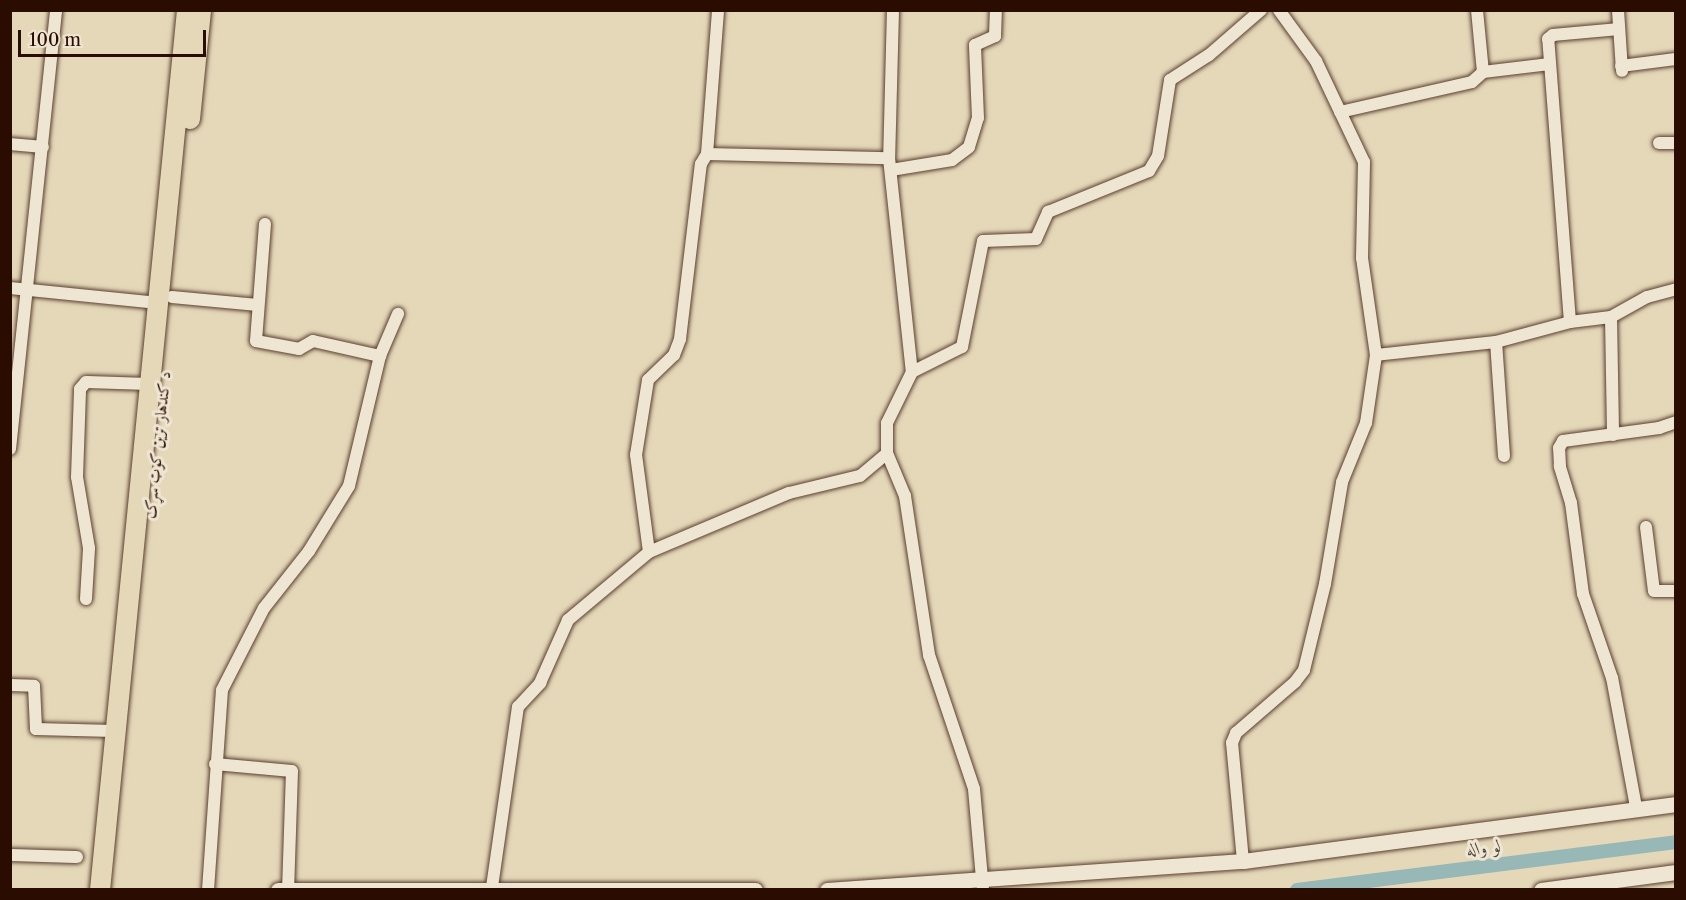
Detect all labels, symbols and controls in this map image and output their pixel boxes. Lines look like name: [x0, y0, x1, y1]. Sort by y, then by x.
scale bar: [21, 18, 208, 56]
text: 100 m: [29, 29, 81, 51]
street label: د کندهار ترين کوټ سړک: [140, 370, 174, 520]
water label: لو واله: [1465, 835, 1503, 861]

